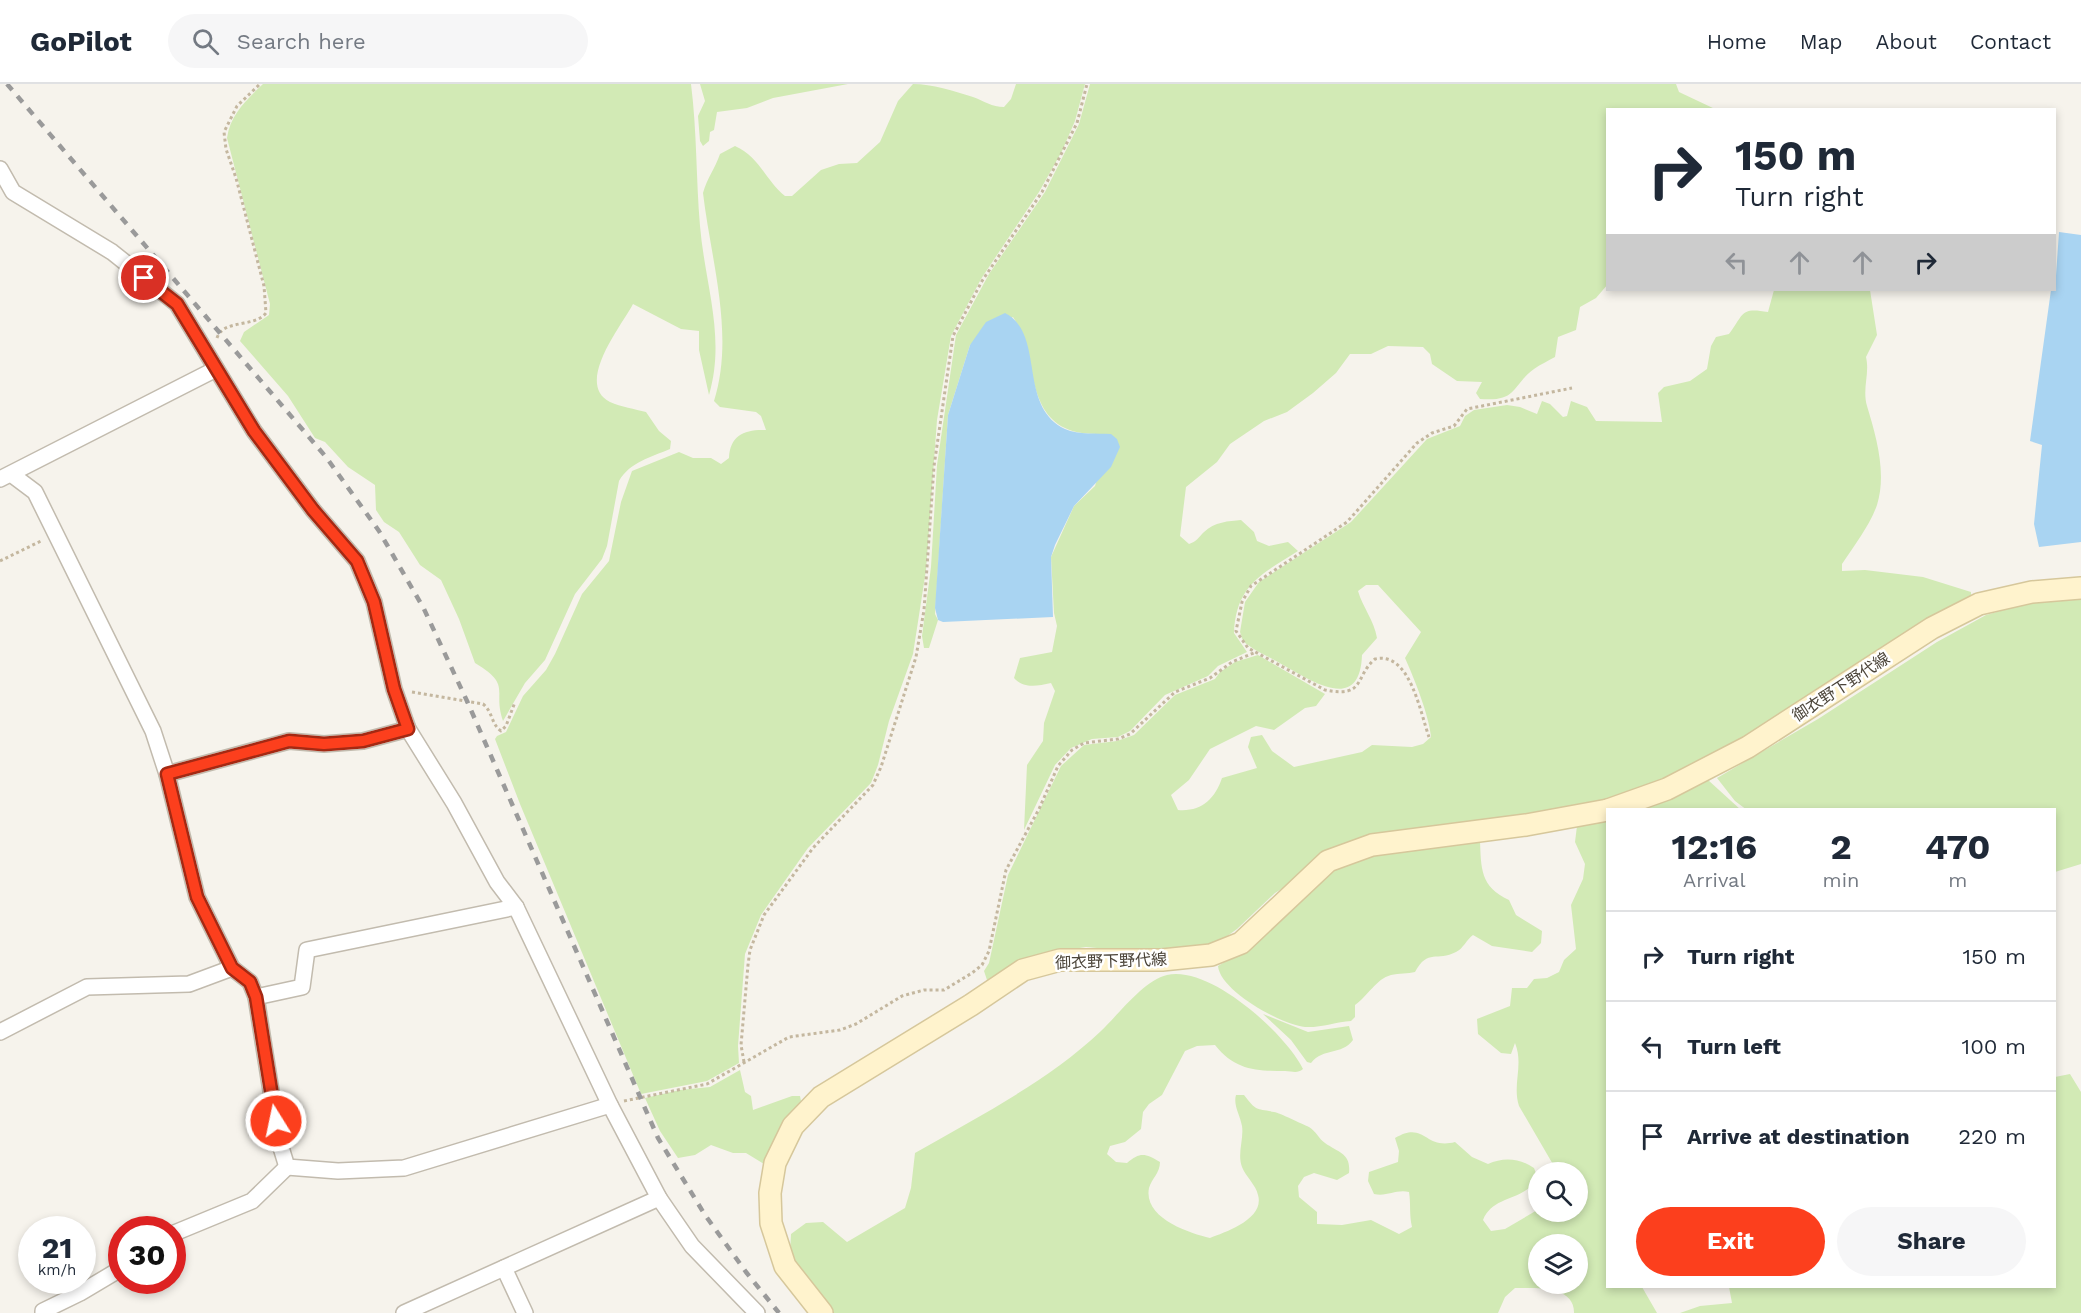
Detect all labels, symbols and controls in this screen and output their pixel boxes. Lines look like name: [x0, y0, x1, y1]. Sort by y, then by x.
search box: [168, 14, 588, 68]
text: GoPilot: [30, 25, 132, 58]
icon: search: [189, 25, 222, 58]
text: Search here: [237, 29, 366, 54]
text: Home: [1707, 29, 1767, 54]
text: Map: [1800, 29, 1843, 54]
text: About: [1876, 29, 1937, 54]
text: Contact: [1970, 29, 2051, 54]
text: 150 m: [1735, 131, 1856, 180]
icon: right: [1636, 132, 1714, 210]
text: Turn right: [1735, 181, 1864, 213]
icon: left: [1720, 246, 1753, 279]
icon: ahead: [1783, 246, 1816, 279]
icon: ahead: [1846, 246, 1879, 279]
icon: right: [1909, 246, 1942, 279]
pin: [118, 252, 169, 303]
icon: arrive: [127, 261, 160, 294]
street label: 御衣野下野代線: [1789, 649, 1893, 725]
text: 12:16: [1672, 826, 1757, 868]
text: 2: [1830, 826, 1852, 868]
text: 470: [1925, 826, 1990, 868]
text: Arrival: [1683, 868, 1746, 892]
text: min: [1823, 868, 1859, 892]
text: m: [1948, 868, 1967, 892]
icon: right: [1636, 940, 1669, 973]
text: Turn right: [1687, 944, 1794, 969]
text: 150 m: [1962, 944, 2026, 969]
street label: 御衣野下野代線: [1055, 950, 1167, 972]
icon: left: [1636, 1030, 1669, 1063]
text: Turn left: [1687, 1034, 1781, 1059]
text: 100 m: [1962, 1034, 2026, 1059]
position arrow: [244, 1089, 308, 1153]
icon: arrive: [1636, 1120, 1669, 1153]
text: Arrive at destination: [1687, 1124, 1910, 1149]
text: 220 m: [1958, 1124, 2026, 1149]
map controls: [1528, 1162, 1588, 1294]
button: search: [1528, 1162, 1588, 1222]
button: Exit: [1636, 1207, 1825, 1276]
button: Share: [1837, 1207, 2026, 1276]
speed limit sign: 30: [108, 1216, 186, 1294]
text: 21: [42, 1230, 72, 1265]
button: layers: [1528, 1234, 1588, 1294]
text: km/h: [38, 1261, 76, 1279]

